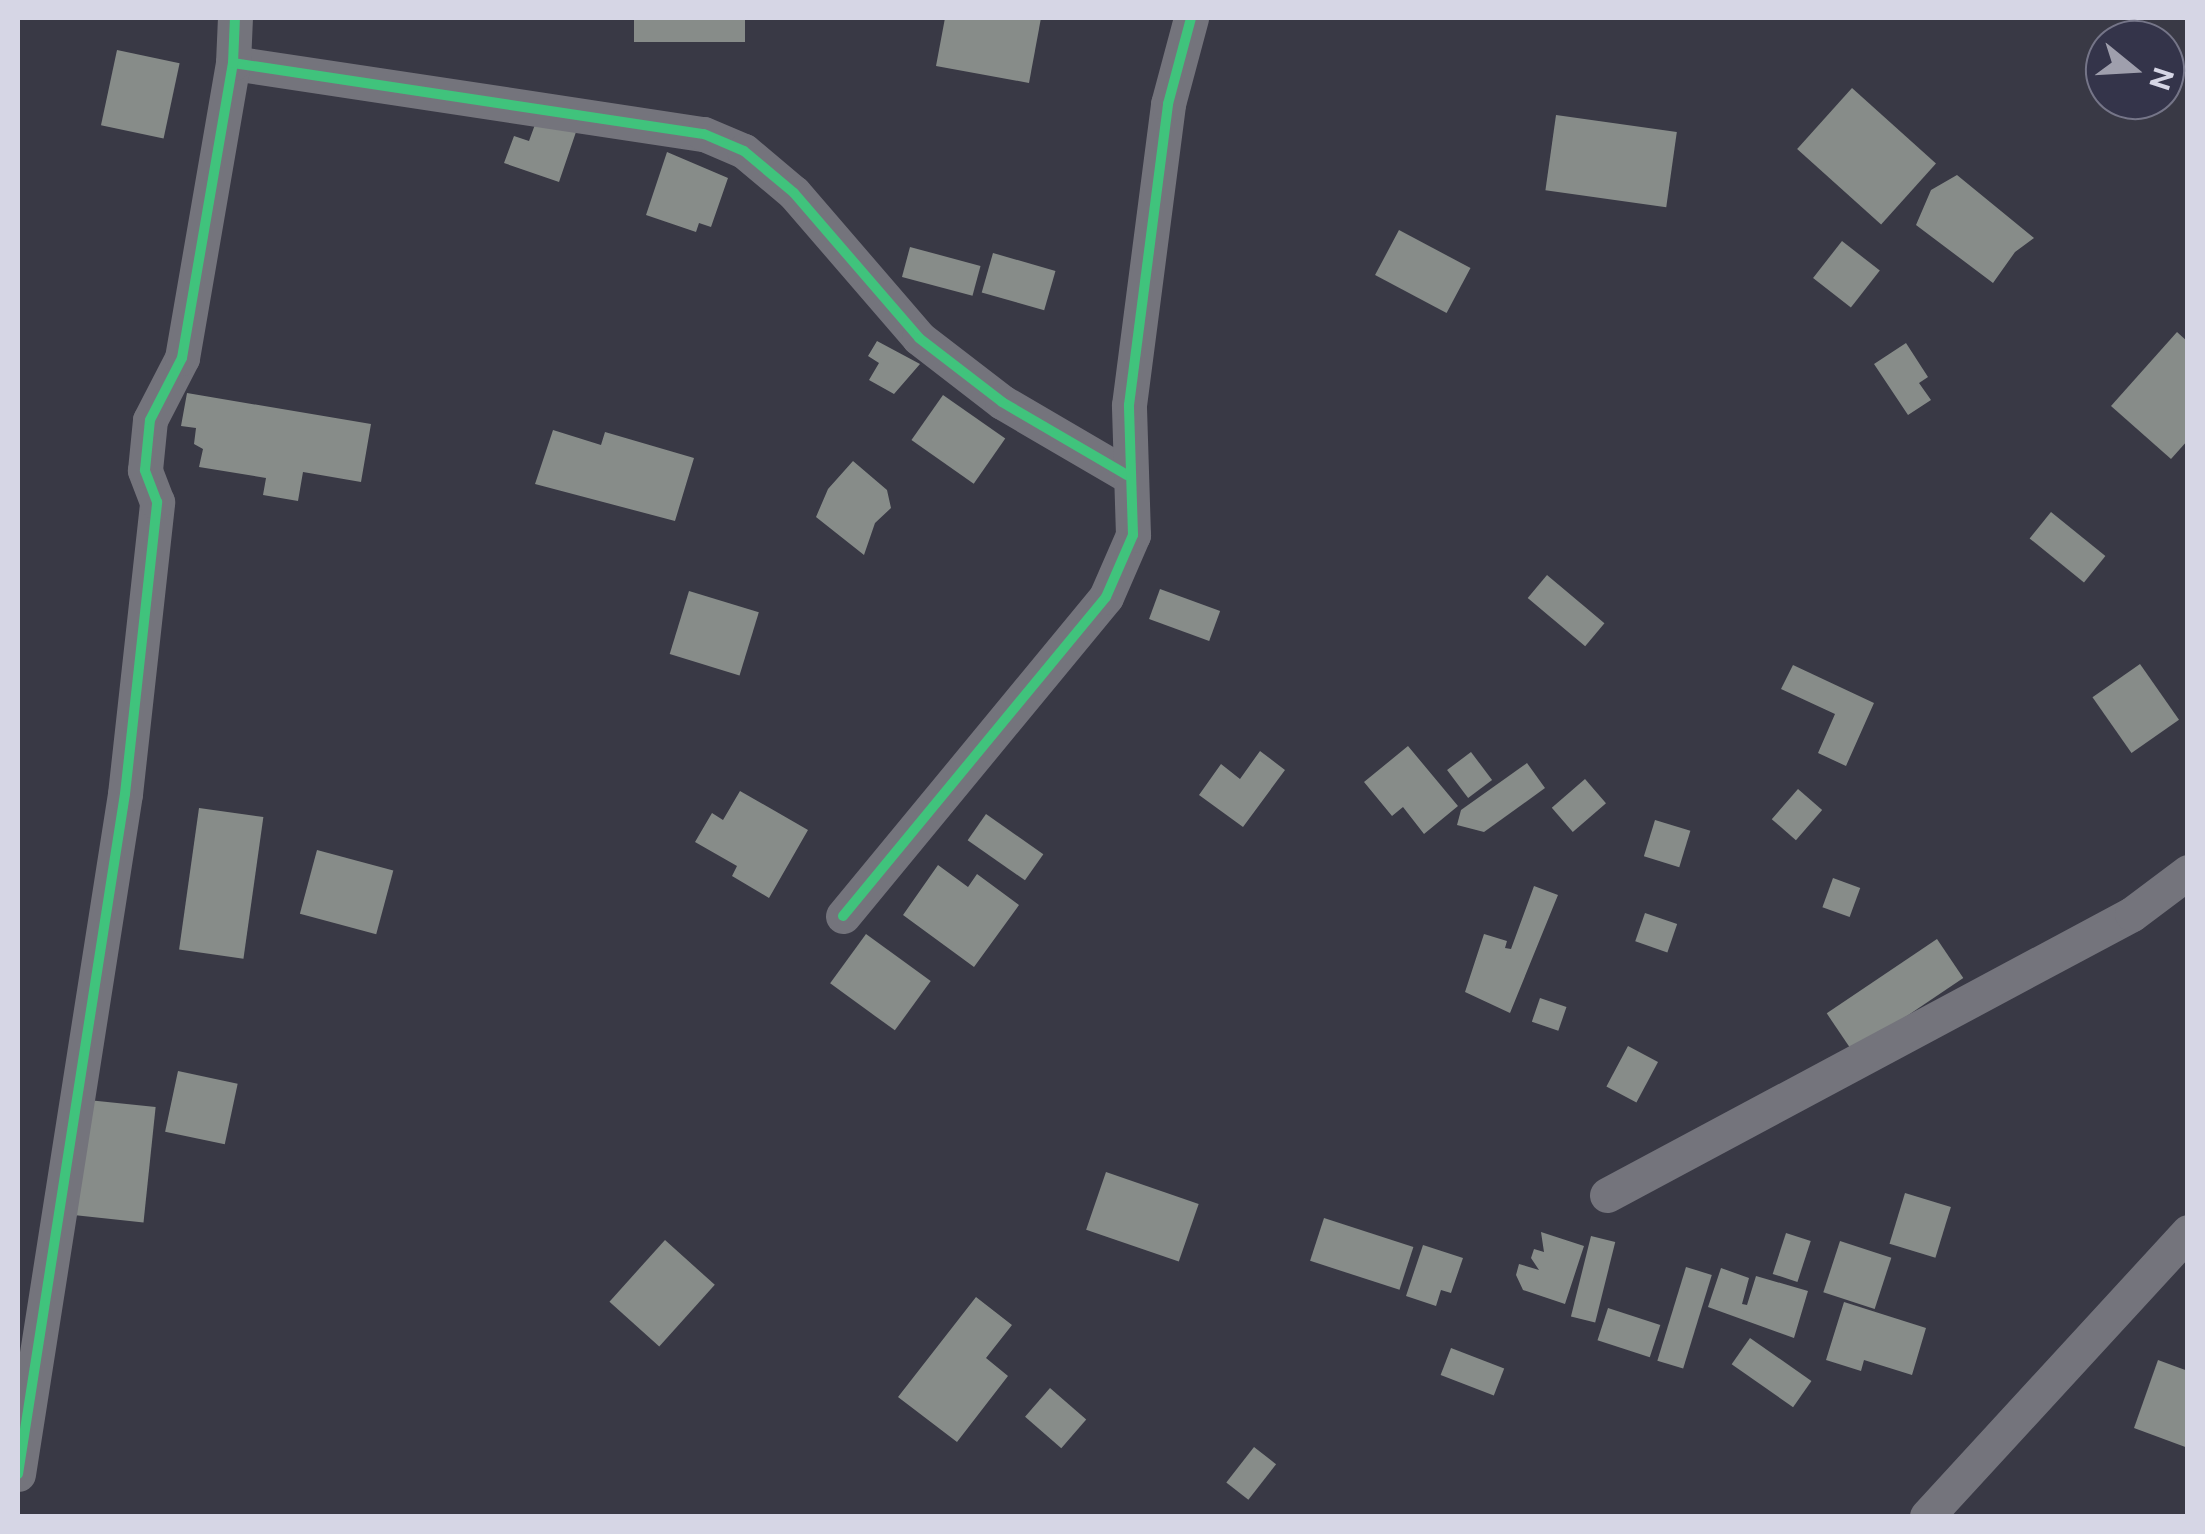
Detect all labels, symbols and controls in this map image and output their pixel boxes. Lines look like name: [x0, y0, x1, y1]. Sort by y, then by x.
north arrow: [2085, 20, 2185, 120]
text: N: [2143, 63, 2181, 94]

